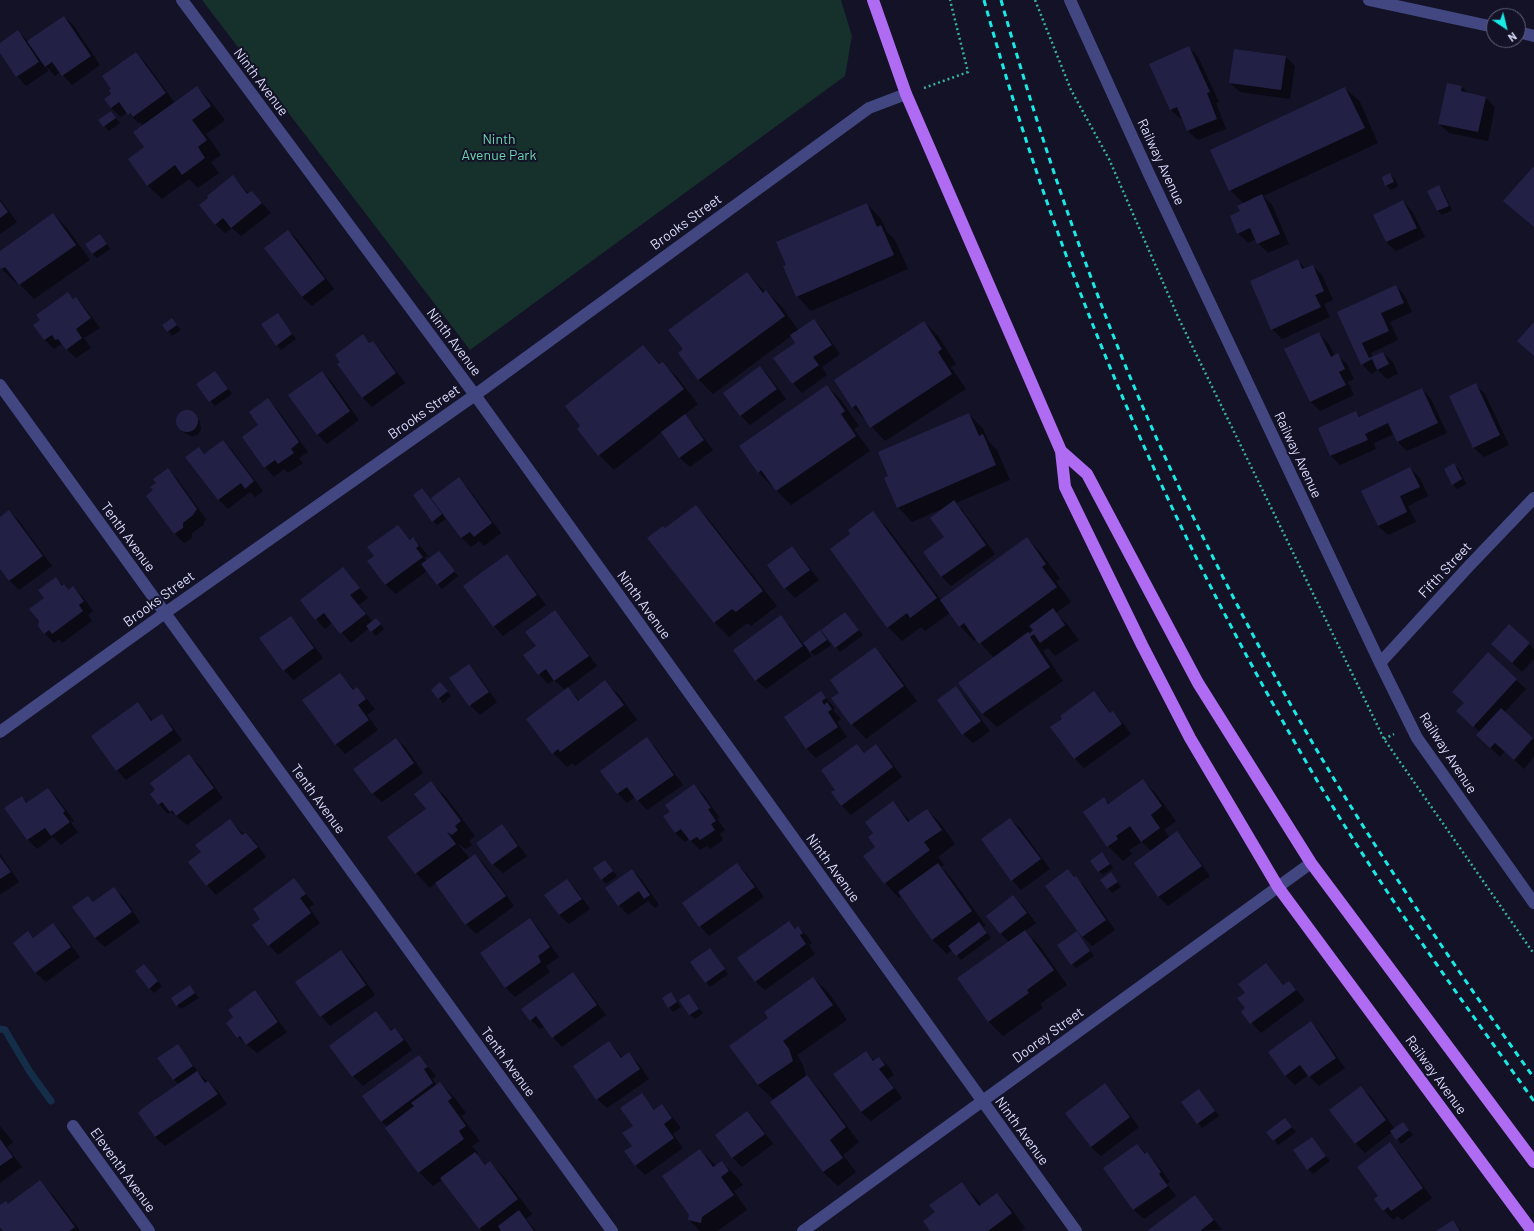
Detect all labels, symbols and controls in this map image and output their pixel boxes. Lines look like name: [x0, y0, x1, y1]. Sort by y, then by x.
north arrow: [1486, 8, 1526, 48]
text: N: [1506, 30, 1519, 45]
street label: Ninth Avenue: [230, 45, 292, 119]
street label: Railway Avenue: [1134, 116, 1188, 208]
park label: Ninth Avenue Park: [462, 131, 536, 164]
street label: Brooks Street: [647, 191, 725, 253]
street label: Ninth Avenue: [423, 305, 485, 379]
street label: Brooks Street: [385, 381, 463, 443]
street label: Railway Avenue: [1271, 409, 1325, 501]
street label: Tenth Avenue: [97, 499, 159, 575]
street label: Fifth Street: [1415, 539, 1475, 601]
street label: Ninth Avenue: [614, 567, 674, 643]
street label: Brooks Street: [120, 568, 198, 630]
street label: Railway Avenue: [1416, 709, 1480, 797]
street label: Tenth Avenue: [287, 761, 349, 837]
street label: Ninth Avenue: [803, 830, 863, 906]
street label: Doorey Street: [1009, 1004, 1087, 1066]
street label: Tenth Avenue: [477, 1024, 539, 1100]
street label: Railway Avenue: [1402, 1032, 1470, 1118]
street label: Ninth Avenue: [992, 1093, 1052, 1169]
street label: Eleventh Avenue: [87, 1124, 159, 1216]

